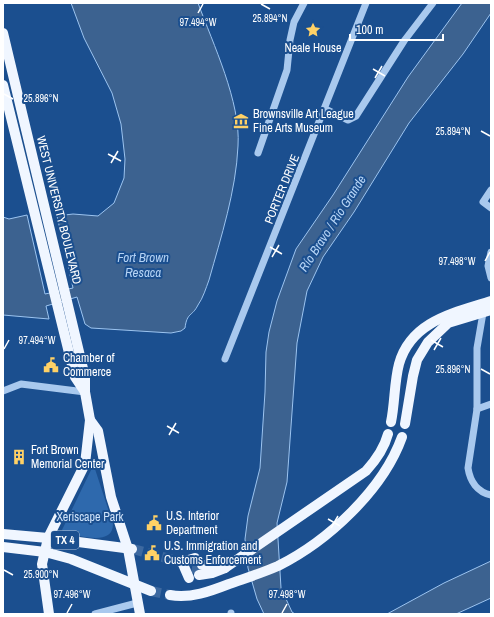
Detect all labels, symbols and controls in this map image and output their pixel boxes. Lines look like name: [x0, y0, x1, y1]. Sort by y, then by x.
text: 25.894°N: [253, 12, 288, 25]
text: 97.494°W: [180, 16, 217, 29]
scale bar: [350, 16, 443, 42]
place icon: Neale House: [304, 21, 322, 39]
text: 100 m: [356, 22, 383, 38]
place label: Neale House: [285, 40, 341, 56]
text: 25.896°N: [24, 92, 59, 105]
place label: Brownsville Art League Fine Arts Museum: [253, 106, 354, 136]
museum icon: Brownsville Art League Fine Arts Museum: [232, 112, 250, 130]
text: 25.894°N: [436, 125, 471, 138]
street label: WEST UNIVERSITY BOULEVARD: [33, 134, 85, 286]
street label: PORTER DRIVE: [261, 152, 303, 226]
water label: Río Bravo / Rio Grande: [295, 172, 370, 275]
water label: Fort Brown Resaca: [117, 249, 169, 281]
text: 97.498°W: [439, 255, 476, 268]
text: 97.494°W: [19, 334, 56, 347]
place label: Chamber of Commerce: [63, 350, 115, 380]
public building icon: Chamber of Commerce: [42, 356, 60, 374]
text: 25.896°N: [436, 363, 471, 376]
place label: Fort Brown Memorial Center: [31, 442, 105, 472]
building icon: Fort Brown Memorial Center: [10, 448, 28, 466]
place label: U.S. Interior Department: [166, 508, 220, 538]
park label: Xeriscape Park: [56, 509, 124, 525]
public building icon: U.S. Interior Department: [145, 514, 163, 532]
road number: TX 4: [51, 531, 79, 549]
place label: U.S. Immigration and Customs Enforcement: [164, 538, 262, 568]
public building icon: U.S. Immigration and Customs Enforcement: [143, 544, 161, 562]
text: 25.900°N: [24, 568, 59, 581]
text: 97.496°W: [54, 588, 91, 601]
text: 97.498°W: [269, 588, 306, 601]

